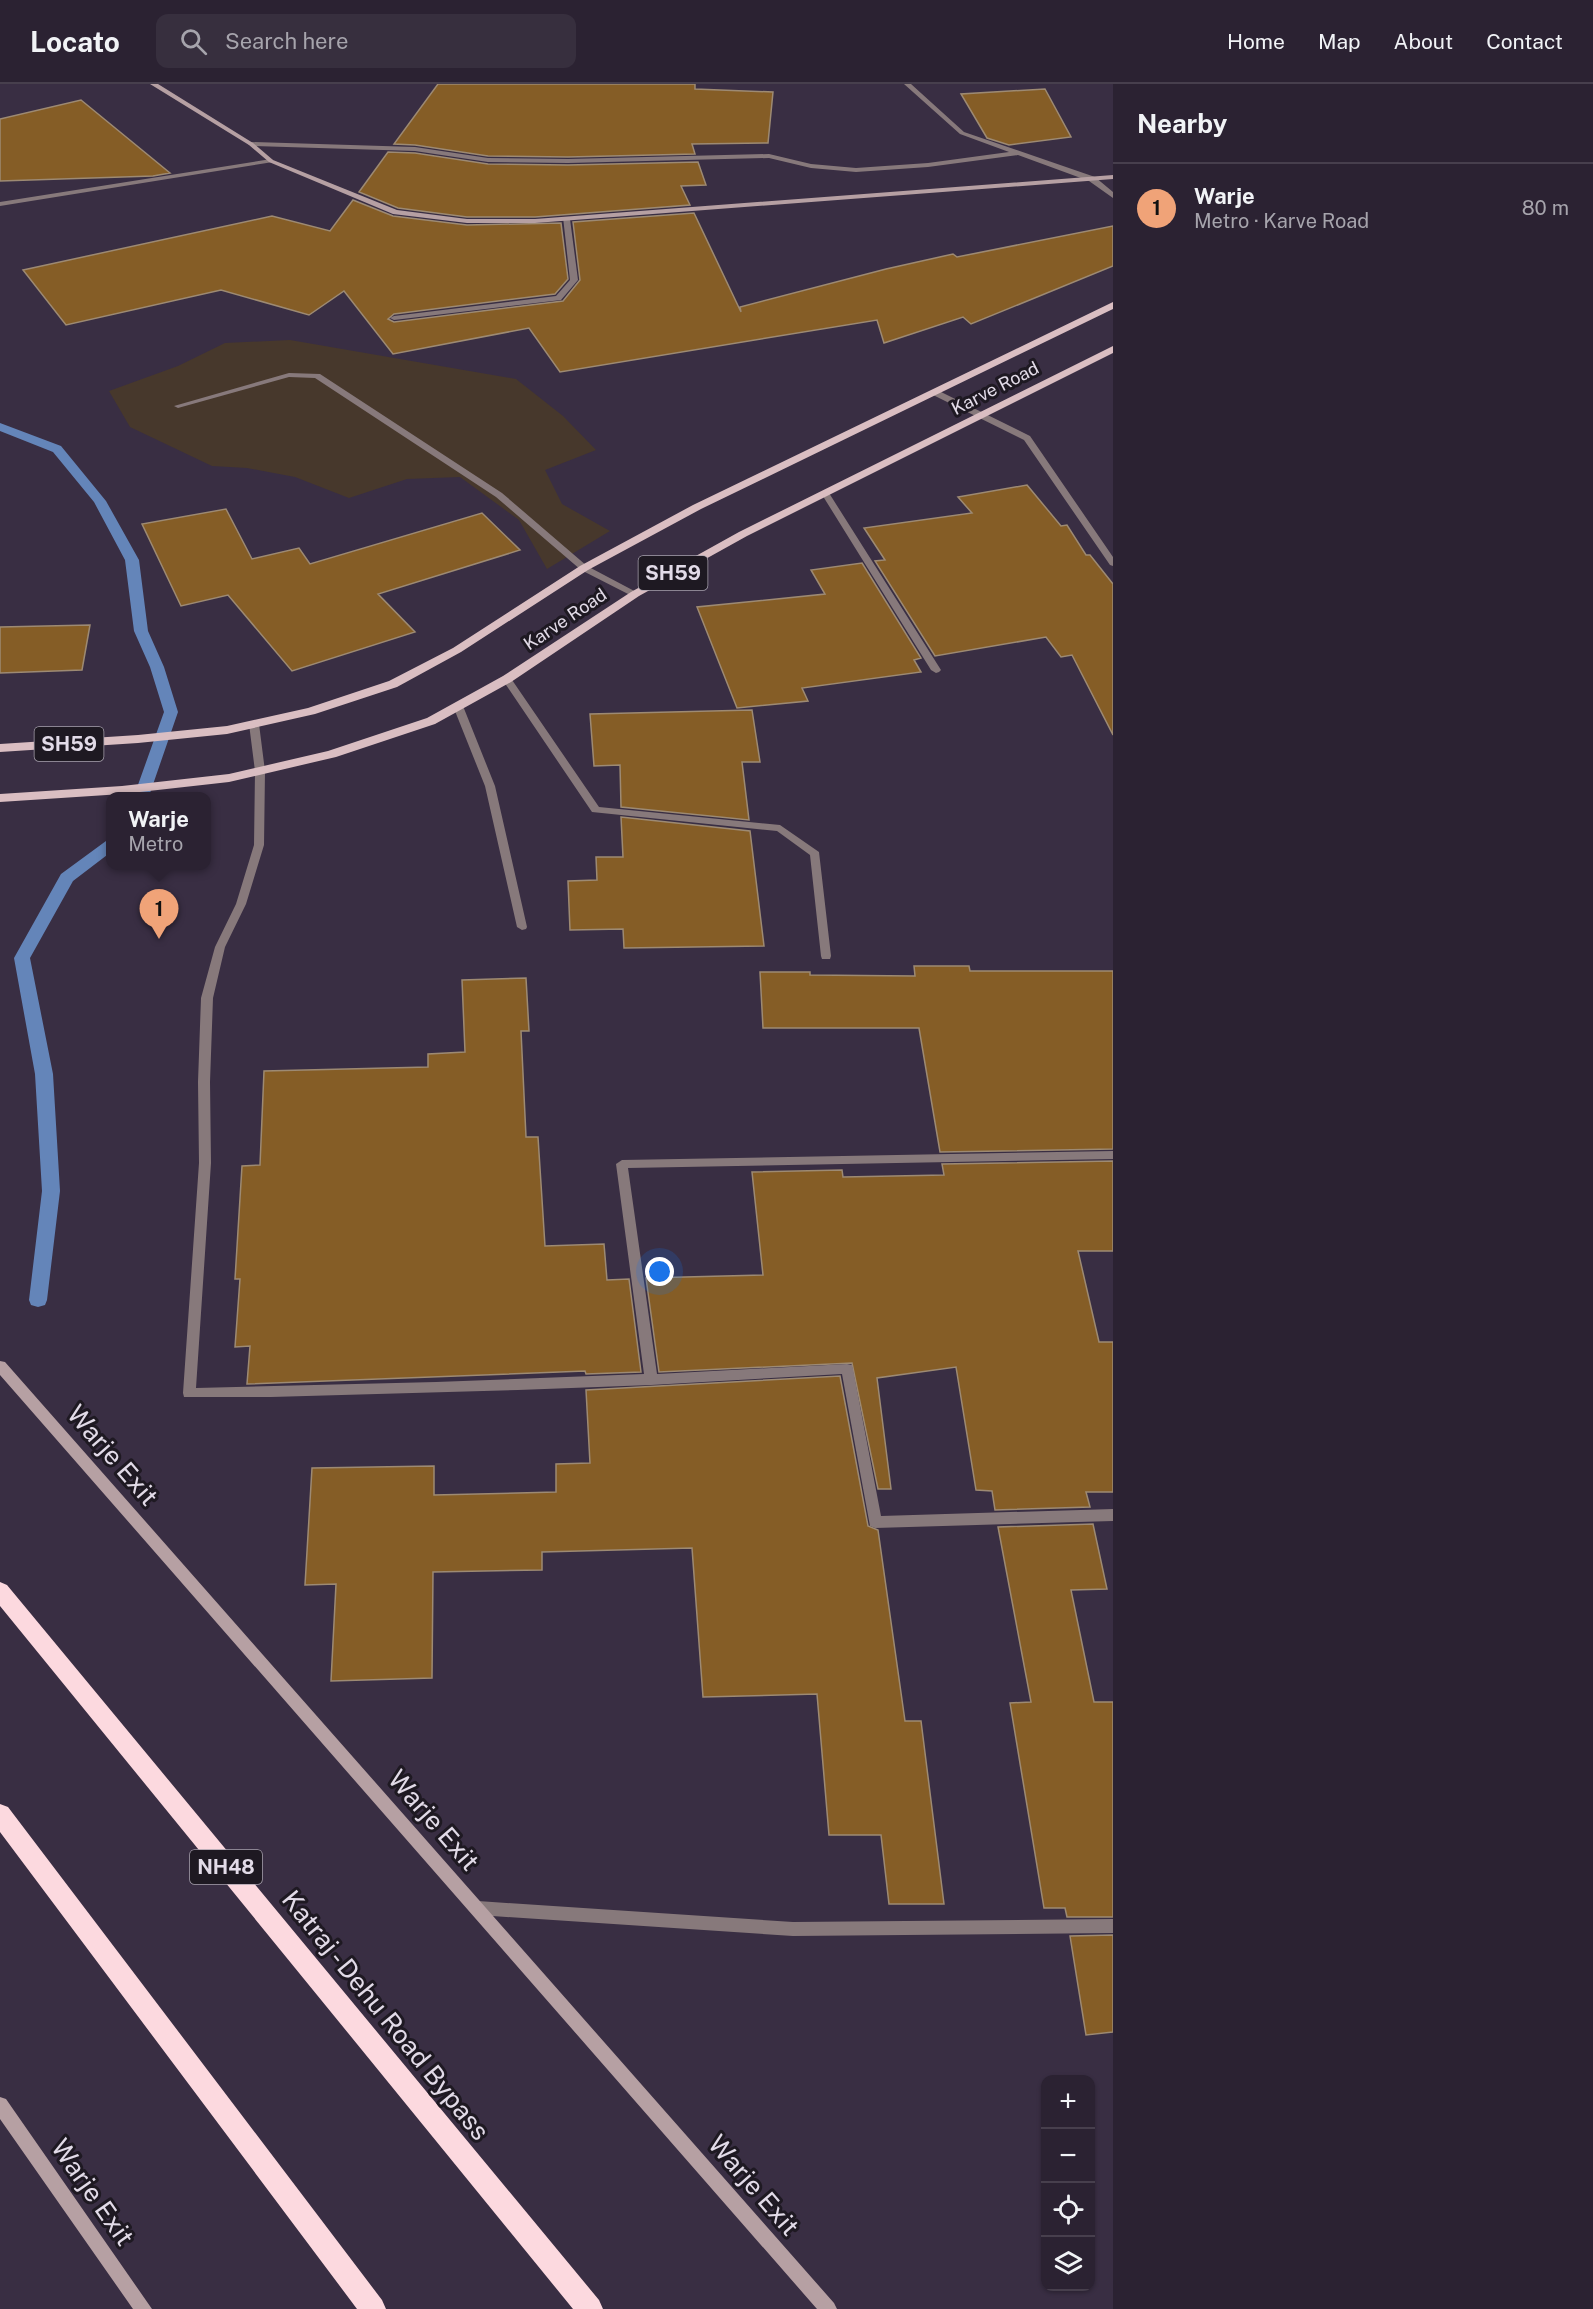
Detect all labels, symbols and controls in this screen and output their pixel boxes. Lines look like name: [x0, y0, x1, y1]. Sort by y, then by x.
search box: [156, 14, 576, 68]
text: Locato: [30, 25, 120, 58]
icon: search: [177, 25, 210, 58]
text: Search here: [225, 28, 348, 54]
text: Home: [1227, 29, 1285, 54]
text: Map: [1318, 29, 1361, 54]
text: About: [1394, 29, 1453, 54]
text: Contact: [1486, 29, 1563, 54]
text: Nearby: [1137, 108, 1227, 139]
text: Warje: [1194, 183, 1255, 209]
text: 1: [1152, 196, 1161, 220]
text: 80 m: [1522, 196, 1569, 220]
text: Metro · Karve Road: [1194, 209, 1369, 233]
street label: Karve Road: [948, 357, 1042, 419]
road number: SH59: [638, 556, 708, 590]
street label: Karve Road: [520, 584, 610, 654]
road number: SH59: [34, 727, 104, 761]
popup: [106, 792, 211, 870]
text: Warje: [128, 806, 189, 832]
text: Metro: [128, 832, 183, 856]
pin: 1: [140, 890, 178, 939]
your location: [645, 1257, 674, 1286]
street label: Warje Exit: [61, 1398, 165, 1512]
street label: Warje Exit: [382, 1763, 486, 1877]
road number: NH48: [190, 1850, 262, 1884]
street label: Katraj - Dehu Road Bypass: [276, 1884, 496, 2146]
map controls: [1041, 2075, 1095, 2291]
button: +: [1041, 2075, 1095, 2129]
street label: Warje Exit: [702, 2128, 806, 2242]
button: −: [1041, 2129, 1095, 2183]
street label: Warje Exit: [45, 2133, 141, 2251]
button: locate: [1041, 2183, 1095, 2237]
button: layers: [1041, 2237, 1095, 2291]

